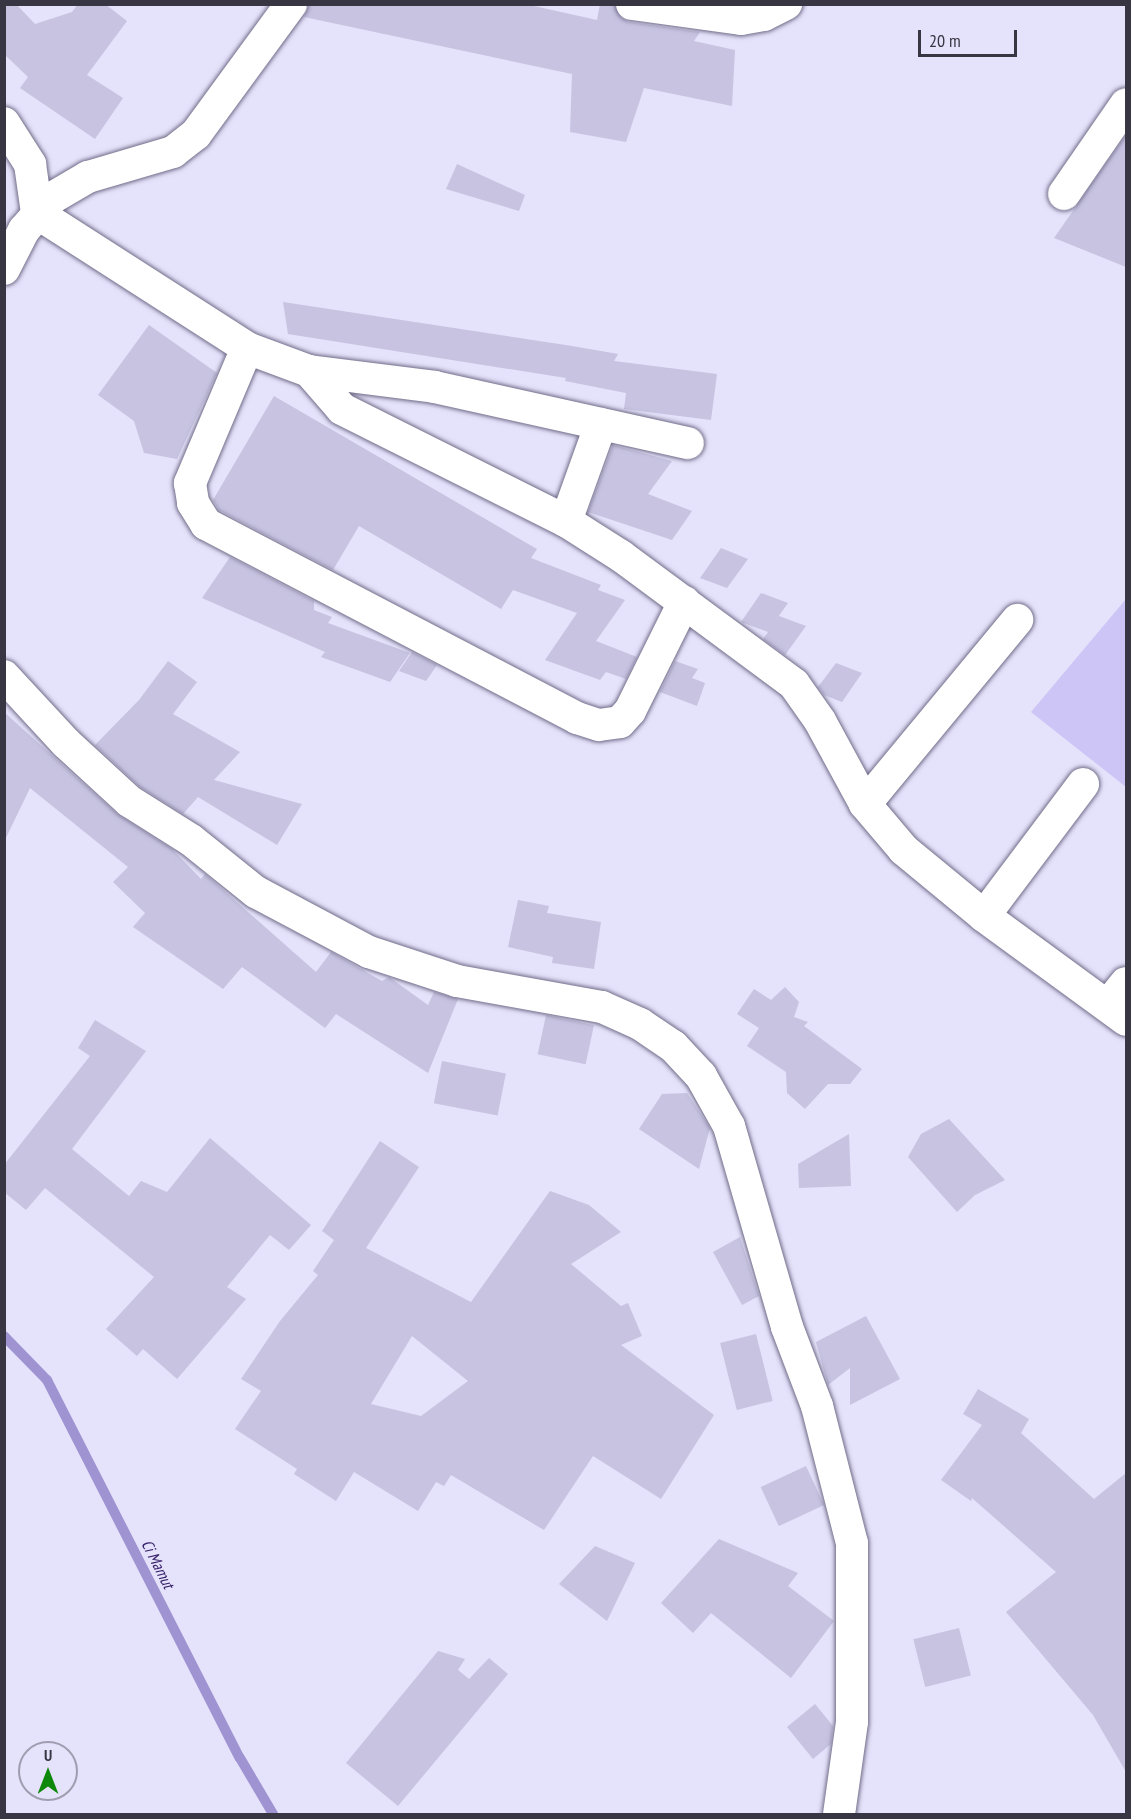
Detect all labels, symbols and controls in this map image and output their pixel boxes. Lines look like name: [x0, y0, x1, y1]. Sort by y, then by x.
scale bar: [921, 18, 1020, 56]
text: 20 m: [929, 29, 961, 52]
water label: Ci Mamut: [138, 1536, 178, 1592]
north arrow: [18, 1741, 78, 1801]
text: U: [44, 1745, 52, 1765]

